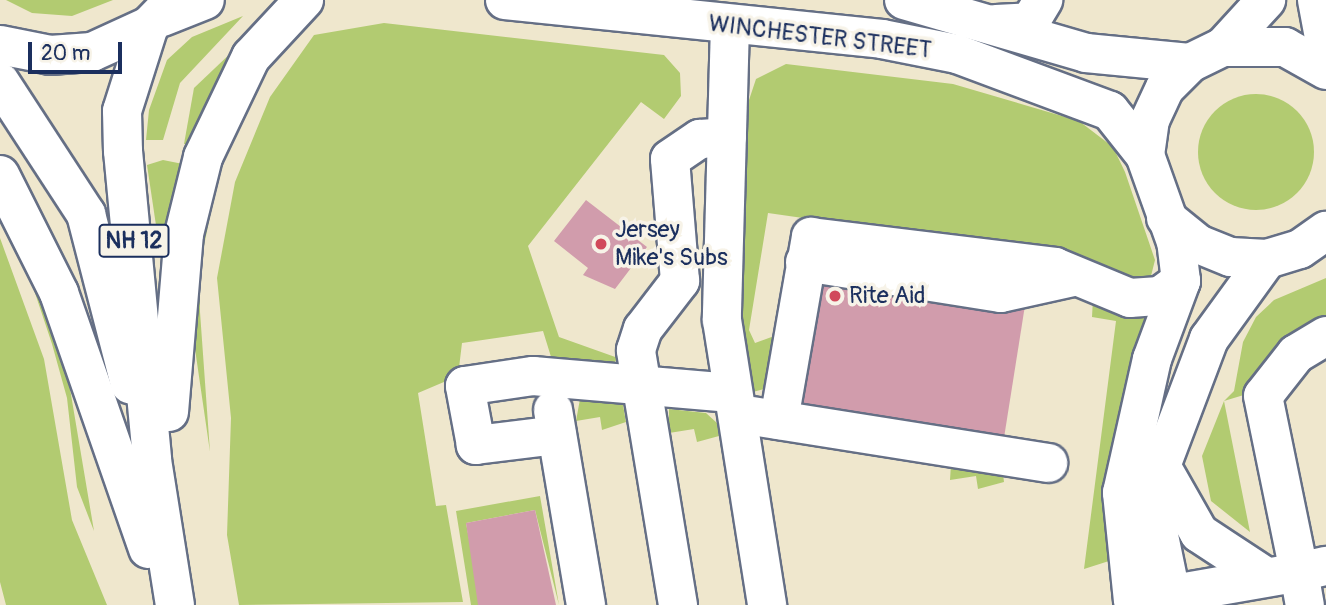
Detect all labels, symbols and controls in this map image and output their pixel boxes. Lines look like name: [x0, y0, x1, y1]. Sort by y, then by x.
street label: WINCHESTER STREET: [707, 9, 933, 65]
scale bar: [32, 28, 126, 72]
text: 20 m: [41, 40, 90, 67]
place label: Jersey Mike's Subs: [615, 216, 728, 272]
road number: NH 12: [97, 222, 171, 260]
marker: Jersey Mike's Subs: [593, 236, 609, 252]
place label: Rite Aid: [849, 282, 925, 310]
marker: Rite Aid: [827, 288, 843, 304]

